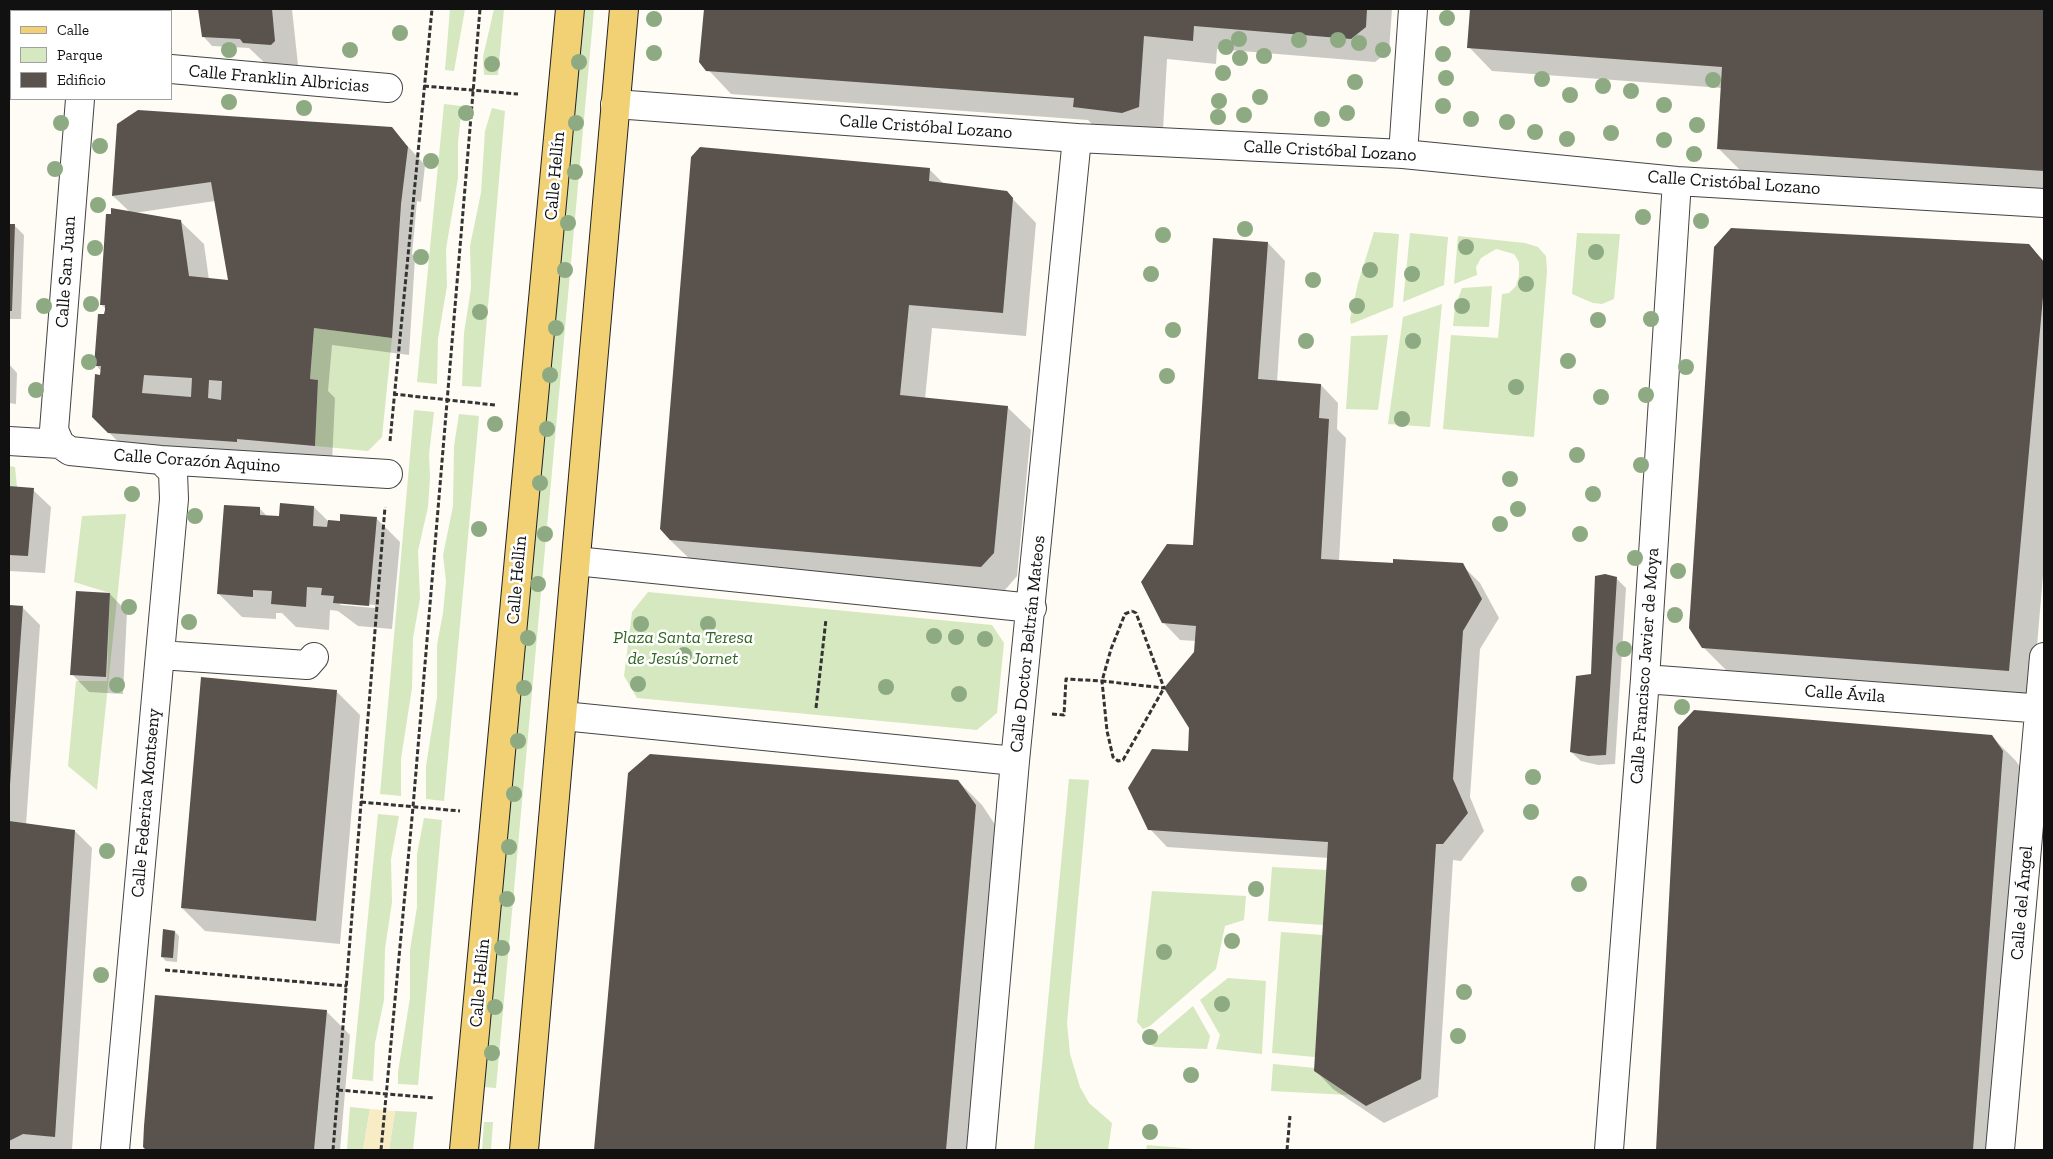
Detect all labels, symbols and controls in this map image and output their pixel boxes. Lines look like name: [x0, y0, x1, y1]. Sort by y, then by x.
legend: [10, 10, 172, 100]
text: Calle: [57, 21, 89, 39]
text: Parque: [57, 46, 103, 64]
street label: Calle Franklin Albricias: [188, 60, 370, 98]
text: Edificio: [57, 71, 106, 89]
street label: Calle Cristóbal Lozano: [839, 110, 1013, 144]
street label: Calle Hellín: [540, 131, 570, 221]
street label: Calle Cristóbal Lozano: [1243, 136, 1417, 166]
street label: Calle Cristóbal Lozano: [1647, 166, 1821, 200]
street label: Calle San Juan: [51, 215, 81, 329]
street label: Calle Corazón Aquino: [113, 444, 281, 478]
street label: Calle Doctor Beltrán Mateos: [1006, 534, 1050, 754]
street label: Calle Hellín: [502, 535, 532, 625]
street label: Calle Francisco Javier de Moya: [1626, 547, 1664, 785]
park label: Plaza Santa Teresa de Jesús Jornet: [613, 627, 753, 670]
street label: Calle Ávila: [1804, 680, 1886, 708]
street label: Calle Federica Montseny: [127, 708, 165, 898]
street label: Calle del Ángel: [2006, 845, 2038, 961]
street label: Calle Hellín: [465, 938, 495, 1028]

